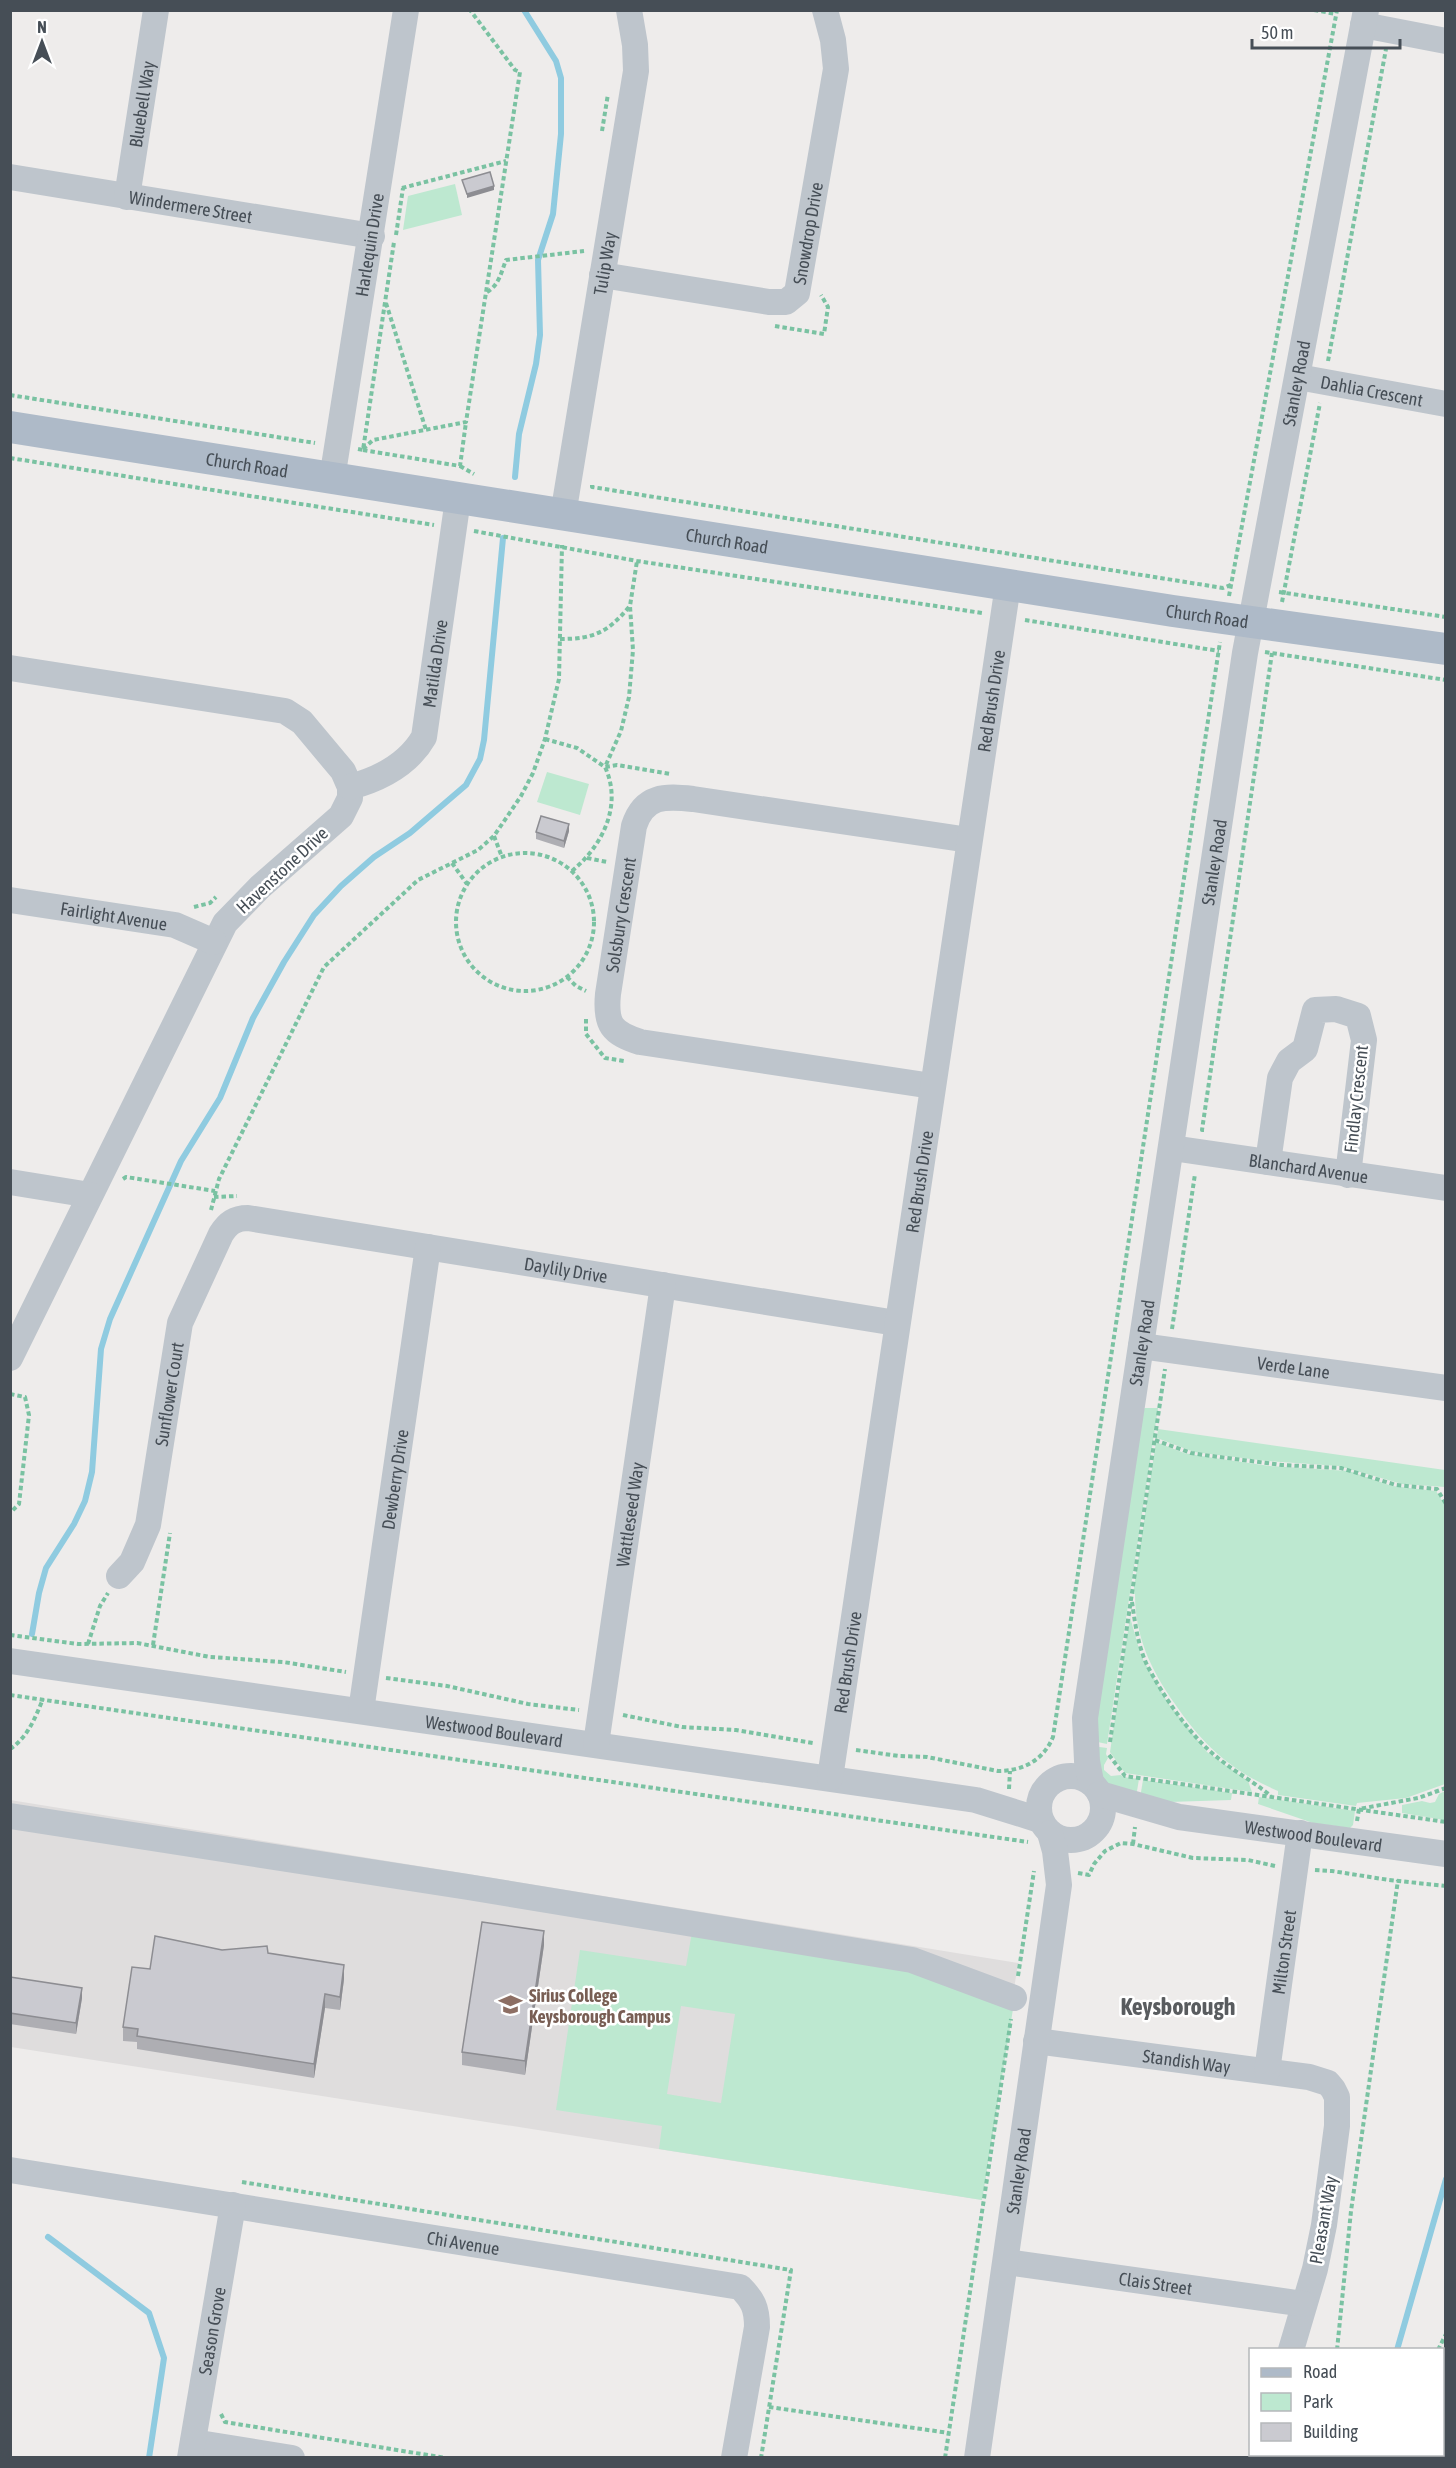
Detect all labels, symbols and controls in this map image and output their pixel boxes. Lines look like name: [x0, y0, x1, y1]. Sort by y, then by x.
north arrow: [12, 12, 72, 72]
scale bar: [1252, 12, 1400, 50]
text: N: [37, 18, 47, 36]
text: 50 m: [1261, 22, 1293, 43]
street label: Bluebell Way: [124, 59, 158, 149]
street label: Snowdrop Drive: [788, 181, 827, 286]
street label: Windermere Street: [127, 186, 254, 227]
street label: Harlequin Drive: [350, 192, 387, 298]
street label: Tulip Way: [589, 230, 620, 297]
street label: Stanley Road: [1277, 339, 1314, 428]
street label: Dahlia Crescent: [1319, 371, 1425, 410]
street label: Church Road: [204, 448, 290, 481]
street label: Church Road: [684, 524, 770, 557]
street label: Church Road: [1164, 600, 1250, 632]
street label: Matilda Drive: [418, 618, 451, 709]
street label: Red Brush Drive: [973, 648, 1009, 754]
street label: Stanley Road: [1197, 818, 1230, 906]
street label: Havenstone Drive: [232, 822, 332, 918]
street label: Solsbury Crescent: [601, 856, 640, 974]
street label: Fairlight Avenue: [59, 897, 169, 934]
street label: Findlay Crescent: [1340, 1044, 1372, 1154]
street label: Red Brush Drive: [901, 1129, 937, 1234]
street label: Blanchard Avenue: [1247, 1149, 1370, 1187]
street label: Daylily Drive: [523, 1252, 609, 1287]
street label: Stanley Road: [1125, 1298, 1158, 1387]
street label: Sunflower Court: [150, 1341, 187, 1448]
street label: Verde Lane: [1256, 1352, 1331, 1382]
street label: Dewberry Drive: [377, 1428, 412, 1531]
street label: Wattleseed Way: [611, 1461, 648, 1568]
street label: Red Brush Drive: [829, 1610, 865, 1715]
street label: Westwood Boulevard: [424, 1710, 564, 1751]
street label: Westwood Boulevard: [1243, 1816, 1384, 1856]
street label: Milton Street: [1267, 1908, 1300, 1996]
place label: Sirius College Keysborough Campus: [529, 1985, 671, 2027]
school or university icon: Sirius College Keysborough Campus: [498, 1992, 524, 2018]
district label: Keysborough: [1121, 1993, 1235, 2020]
street label: Standish Way: [1141, 2045, 1232, 2077]
street label: Stanley Road: [1002, 2127, 1035, 2215]
street label: Pleasant Way: [1305, 2174, 1341, 2266]
street label: Chi Avenue: [425, 2226, 501, 2259]
street label: Clais Street: [1118, 2267, 1194, 2299]
street label: Season Grove: [194, 2285, 229, 2376]
legend: [1249, 2348, 1444, 2456]
text: Road: [1303, 2361, 1337, 2382]
text: Park: [1303, 2391, 1333, 2412]
text: Building: [1303, 2421, 1358, 2442]

